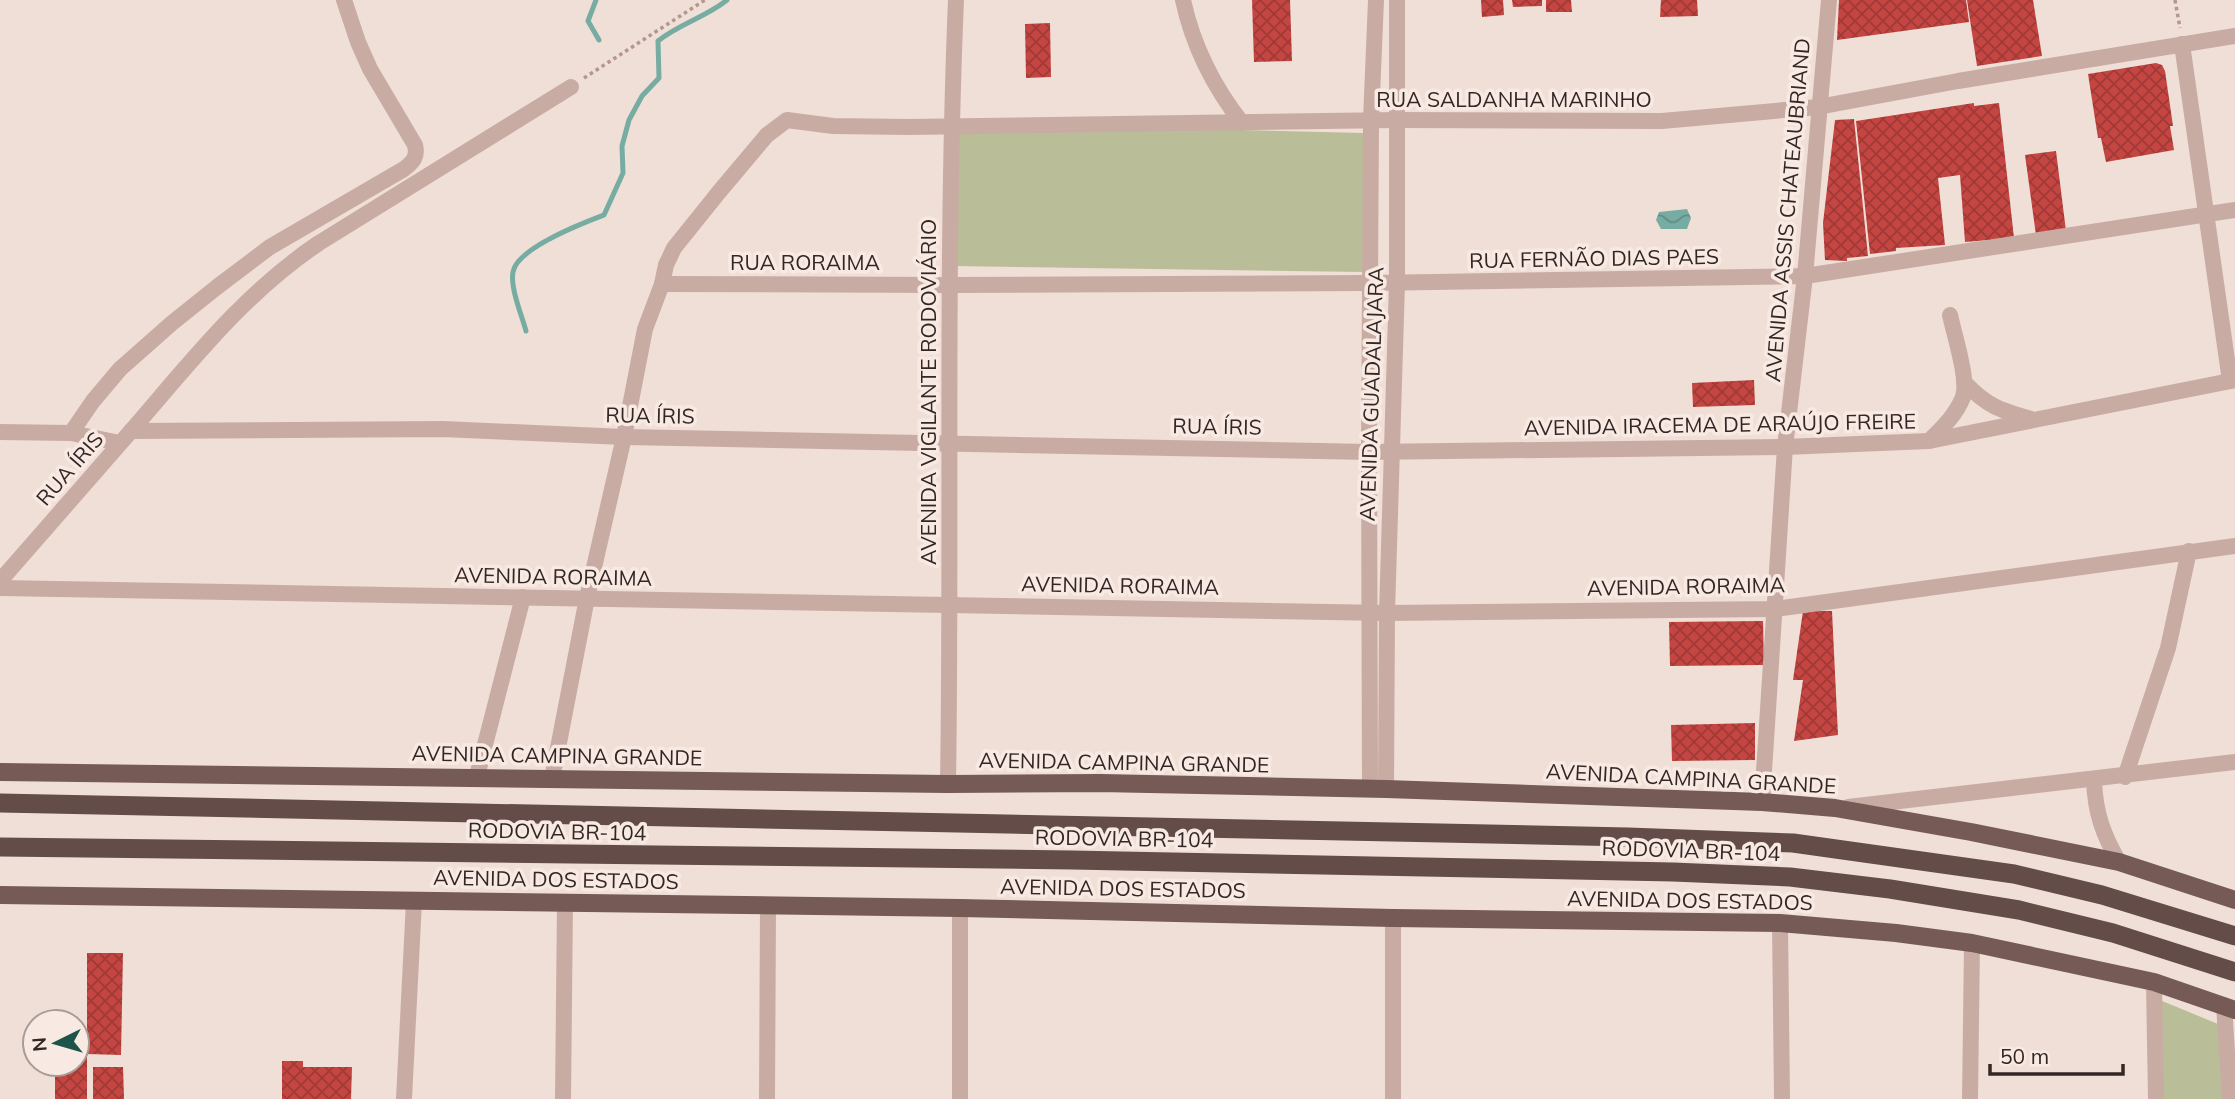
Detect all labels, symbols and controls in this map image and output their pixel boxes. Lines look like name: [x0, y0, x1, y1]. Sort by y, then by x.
street label: AVENIDA ASSIS CHATEAUBRIAND: [1759, 37, 1815, 383]
street label: RUA SALDANHA MARINHO: [1376, 86, 1652, 112]
street label: AVENIDA VIGILANTE RODOVIÁRIO: [915, 219, 941, 565]
street label: RUA FERNÃO DIAS PAES: [1469, 243, 1719, 273]
street label: RUA RORAIMA: [730, 249, 881, 275]
street label: AVENIDA GUADALAJARA: [1354, 266, 1388, 522]
street label: RUA ÍRIS: [605, 401, 695, 429]
street label: AVENIDA IRACEMA DE ARAÚJO FREIRE: [1524, 408, 1916, 440]
street label: RUA ÍRIS: [1172, 412, 1262, 440]
street label: RUA ÍRIS: [30, 426, 108, 511]
street label: AVENIDA RORAIMA: [454, 561, 653, 591]
street label: AVENIDA RORAIMA: [1021, 570, 1220, 600]
street label: AVENIDA RORAIMA: [1587, 571, 1786, 601]
street label: AVENIDA CAMPINA GRANDE: [411, 739, 703, 771]
street label: AVENIDA CAMPINA GRANDE: [978, 746, 1270, 778]
street label: AVENIDA CAMPINA GRANDE: [1545, 757, 1837, 799]
street label: RODOVIA BR-104: [468, 816, 647, 846]
street label: RODOVIA BR-104: [1035, 823, 1214, 853]
street label: RODOVIA BR-104: [1601, 834, 1781, 866]
street label: AVENIDA DOS ESTADOS: [433, 864, 679, 894]
street label: AVENIDA DOS ESTADOS: [1000, 873, 1246, 903]
street label: AVENIDA DOS ESTADOS: [1567, 885, 1813, 915]
north arrow: [21, 1008, 91, 1078]
scale bar: [1990, 1032, 2123, 1076]
text: N: [26, 1036, 52, 1053]
text: 50 m: [2000, 1043, 2049, 1069]

